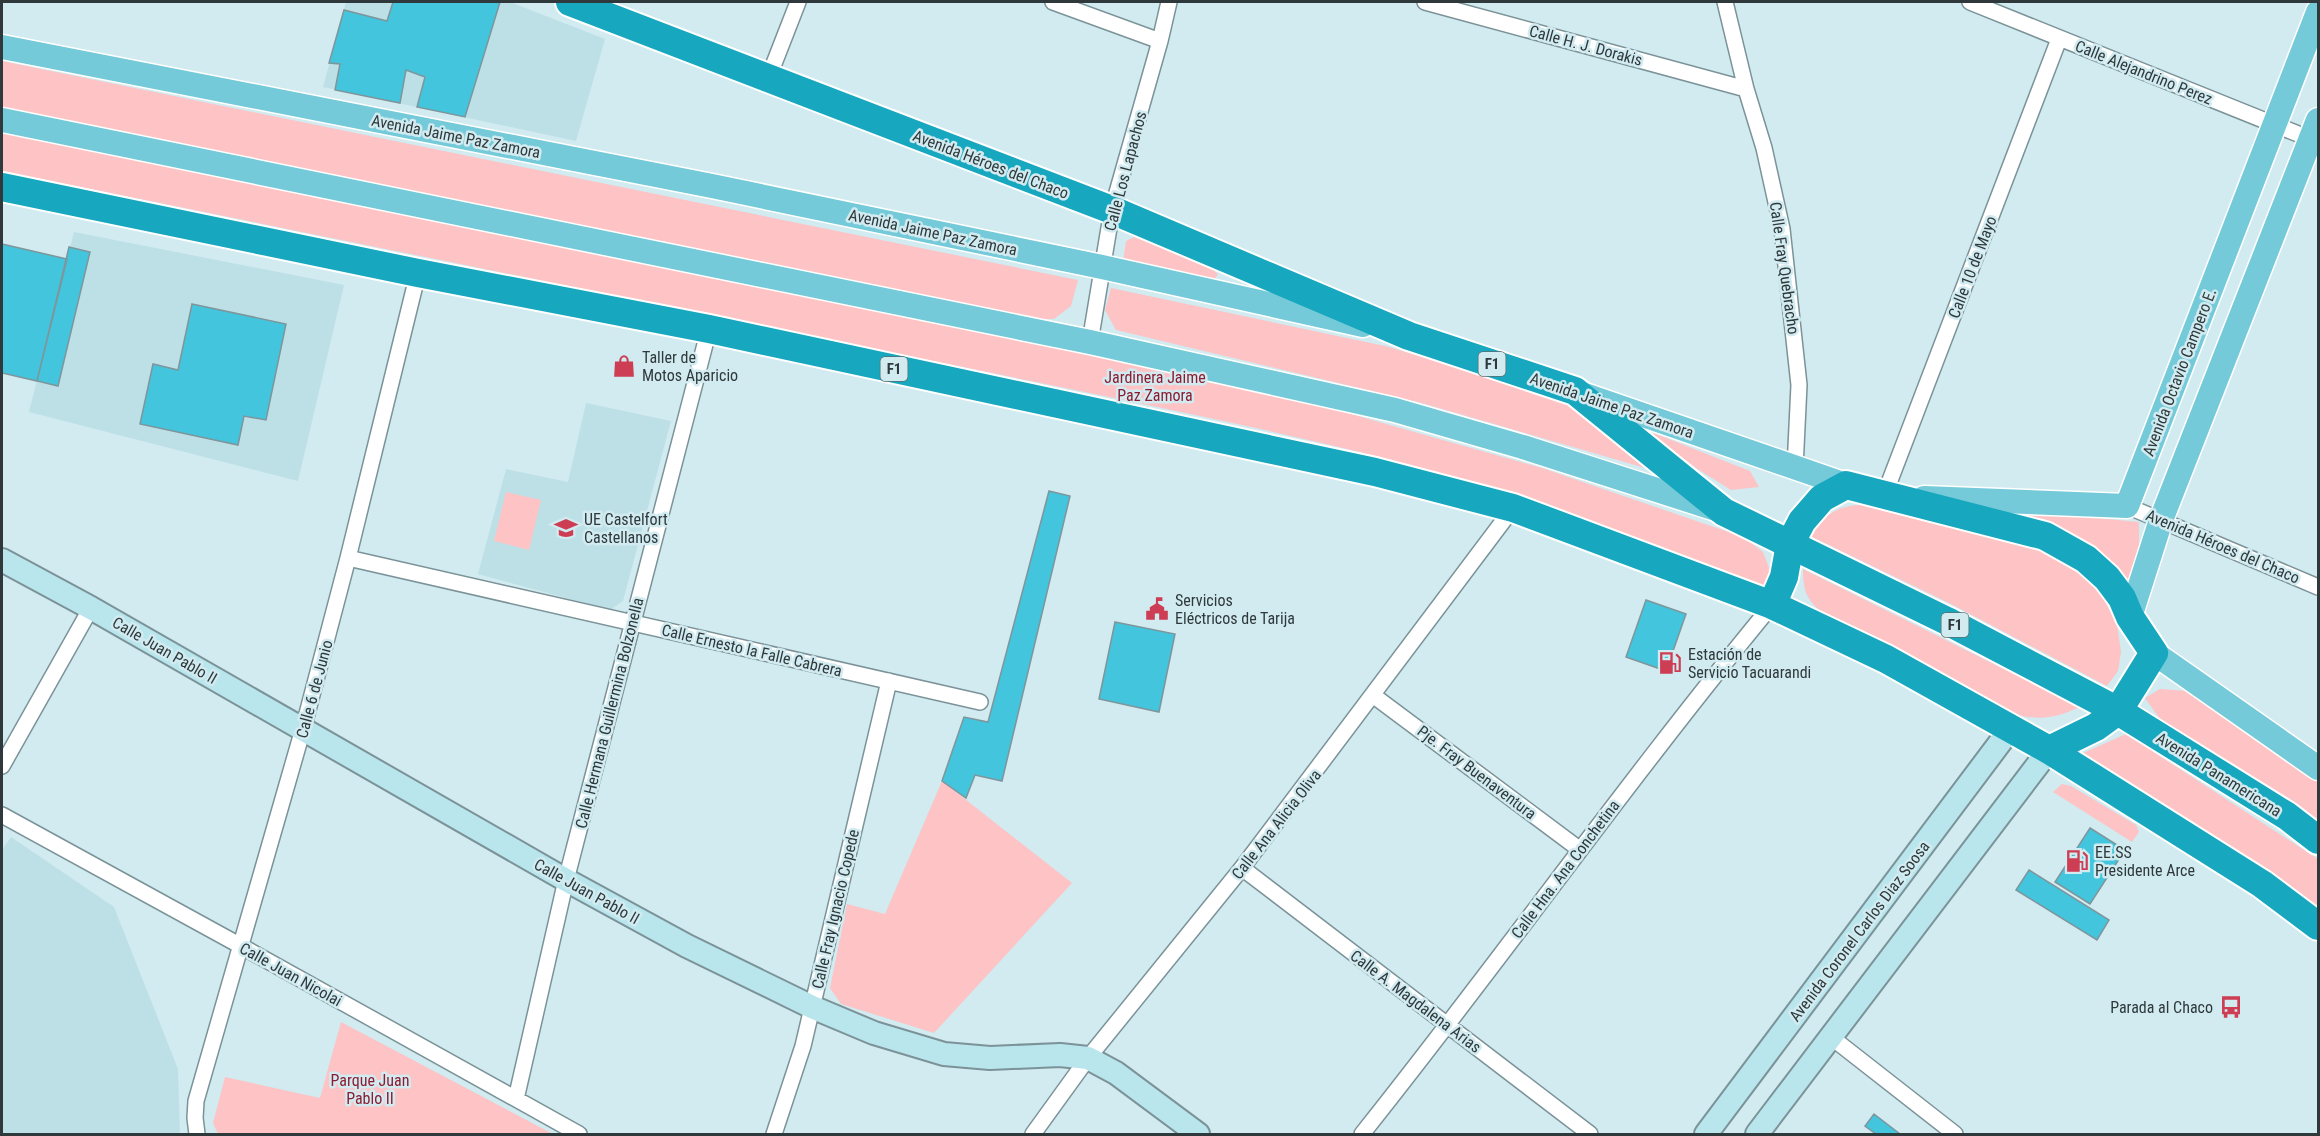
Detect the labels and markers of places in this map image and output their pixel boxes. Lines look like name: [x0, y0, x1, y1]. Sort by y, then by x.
place label: Taller de Motos Aparicio: [642, 348, 738, 385]
shop icon: Taller de Motos Aparicio: [611, 353, 637, 379]
place label: UE Castelfort Castellanos: [584, 510, 668, 547]
school or university icon: UE Castelfort Castellanos: [553, 515, 579, 541]
place label: Servicios Eléctricos de Tarija: [1175, 591, 1295, 628]
public building icon: Servicios Eléctricos de Tarija: [1144, 596, 1170, 622]
place label: Estación de Servicio Tacuarandi: [1688, 645, 1811, 682]
fuel station icon: Estación de Servicio Tacuarandi: [1657, 650, 1683, 676]
place label: EE.SS Presidente Arce: [2095, 843, 2195, 880]
fuel station icon: EE.SS Presidente Arce: [2064, 848, 2090, 874]
bus stop icon: Parada al Chaco: [2218, 994, 2244, 1020]
place label: Parada al Chaco: [2110, 998, 2213, 1017]

